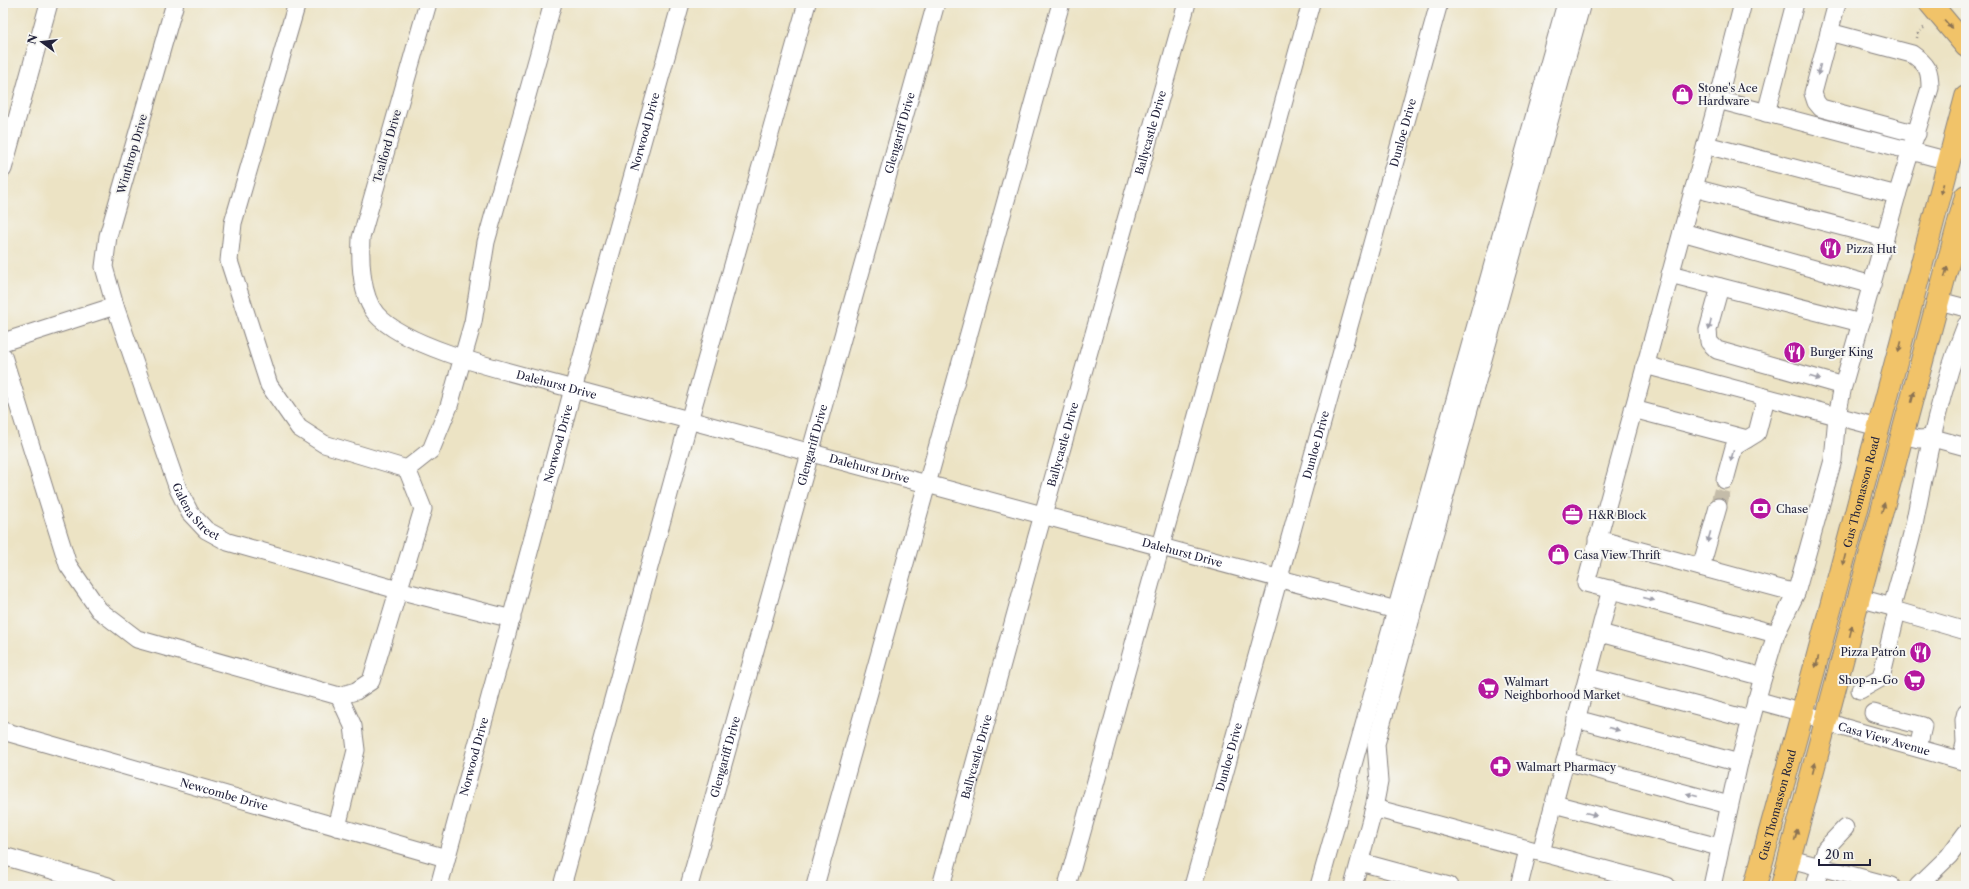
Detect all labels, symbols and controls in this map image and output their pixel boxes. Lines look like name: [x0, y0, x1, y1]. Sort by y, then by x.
one-way arrow: [1943, 20, 1952, 29]
north arrow: [22, 22, 62, 62]
text: N: [24, 33, 40, 46]
one-way arrow: [1816, 64, 1822, 76]
shop icon: Stone's Ace Hardware: [1670, 81, 1696, 107]
place label: Stone's Ace Hardware: [1698, 81, 1758, 108]
street label: Ballycastle Drive: [1132, 89, 1169, 176]
street label: Norwood Drive: [627, 91, 663, 172]
street label: Glengariff Drive: [882, 91, 918, 175]
street label: Dunloe Drive: [1387, 97, 1419, 168]
street label: Tealford Drive: [370, 108, 404, 184]
street label: Winthrop Drive: [114, 112, 150, 197]
one-way arrow: [1939, 183, 1945, 195]
restaurant icon: Pizza Hut: [1818, 236, 1844, 262]
place label: Pizza Hut: [1846, 242, 1897, 256]
one-way arrow: [1944, 265, 1950, 278]
one-way arrow: [1706, 318, 1712, 331]
restaurant icon: Burger King: [1782, 339, 1808, 365]
one-way arrow: [1897, 341, 1903, 353]
place label: Burger King: [1810, 345, 1873, 359]
street label: Dalehurst Drive: [515, 367, 598, 402]
one-way arrow: [1809, 375, 1821, 381]
one-way arrow: [1910, 391, 1916, 403]
street label: Ballycastle Drive: [1044, 401, 1081, 488]
street label: Norwood Drive: [541, 403, 576, 485]
street label: Glengariff Drive: [794, 403, 830, 487]
street label: Dunloe Drive: [1300, 409, 1332, 481]
street label: Gus Thomasson Road: [1840, 435, 1883, 549]
one-way arrow: [1728, 450, 1734, 462]
street label: Dalehurst Drive: [828, 451, 911, 486]
street label: Galena Street: [169, 481, 222, 543]
bank icon: Chase: [1748, 496, 1774, 522]
office icon: H&R Block: [1559, 502, 1585, 528]
place label: Chase: [1776, 502, 1808, 516]
one-way arrow: [1880, 502, 1886, 514]
place label: H&R Block: [1588, 508, 1647, 522]
one-way arrow: [1706, 530, 1712, 543]
street label: Dalehurst Drive: [1141, 535, 1224, 570]
shop icon: Casa View Thrift: [1546, 542, 1572, 568]
place label: Casa View Thrift: [1574, 548, 1661, 562]
one-way arrow: [1841, 554, 1847, 566]
one-way arrow: [1643, 597, 1655, 603]
one-way arrow: [1848, 624, 1854, 636]
restaurant icon: Pizza Patrón: [1908, 639, 1934, 665]
place label: Pizza Patrón: [1841, 645, 1906, 659]
one-way arrow: [1814, 656, 1820, 668]
supermarket icon: Shop-n-Go: [1901, 667, 1927, 693]
place label: Shop-n-Go: [1838, 673, 1898, 687]
supermarket icon: Walmart Neighborhood Market: [1475, 675, 1501, 701]
place label: Walmart Neighborhood Market: [1503, 675, 1621, 702]
street label: Ballycastle Drive: [958, 713, 995, 801]
street label: Glengariff Drive: [707, 715, 743, 799]
street label: Norwood Drive: [457, 716, 491, 797]
street label: Casa View Avenue: [1837, 719, 1932, 759]
street label: Dunloe Drive: [1213, 721, 1245, 793]
one-way arrow: [1608, 726, 1620, 732]
street label: Gus Thomasson Road: [1755, 748, 1799, 862]
pharmacy icon: Walmart Pharmacy: [1487, 754, 1513, 780]
place label: Walmart Pharmacy: [1515, 760, 1617, 774]
one-way arrow: [1811, 762, 1817, 775]
street label: Newcombe Drive: [179, 775, 270, 814]
one-way arrow: [1685, 792, 1697, 798]
one-way arrow: [1585, 811, 1598, 817]
one-way arrow: [1793, 829, 1799, 841]
scale bar: [1819, 841, 1870, 867]
text: 20 m: [1825, 847, 1854, 862]

